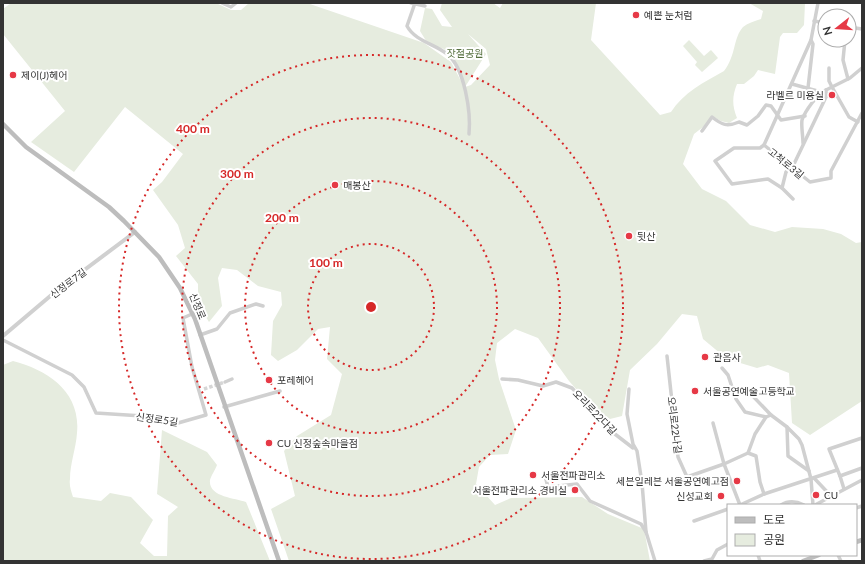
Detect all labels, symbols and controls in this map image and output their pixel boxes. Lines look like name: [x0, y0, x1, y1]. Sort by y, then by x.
north arrow: [817, 8, 857, 48]
place label: 예쁜 눈처럼: [644, 9, 693, 21]
marker: 예쁜 눈처럼: [631, 10, 641, 20]
text: N: [820, 25, 834, 37]
park label: 잣절공원: [447, 47, 483, 59]
place label: 제이(J)헤어: [21, 69, 67, 81]
marker: 제이(J)헤어: [8, 70, 18, 80]
place label: 라벨르 미용실: [766, 89, 824, 101]
marker: 라벨르 미용실: [827, 90, 837, 100]
text: 400 m: [176, 121, 210, 136]
street label: 고척로3길: [766, 145, 806, 181]
text: 300 m: [220, 166, 254, 181]
place label: 매봉산: [343, 179, 371, 191]
marker: 매봉산: [330, 180, 340, 190]
text: 200 m: [265, 210, 299, 225]
place label: 뒷산: [637, 230, 655, 242]
marker: 뒷산: [624, 231, 634, 241]
text: 100 m: [309, 255, 343, 270]
street label: 신정로7길: [47, 265, 89, 301]
street label: 신정로: [187, 291, 209, 321]
centre of rings: [364, 300, 378, 314]
place label: 관음사: [713, 351, 741, 363]
marker: 관음사: [700, 352, 710, 362]
place label: 포레헤어: [277, 374, 314, 386]
marker: 포레헤어: [264, 375, 274, 385]
place label: 서울공연예술고등학교: [703, 385, 795, 397]
marker: 서울공연예술고등학교: [690, 386, 700, 396]
street label: 오리로22다길: [571, 387, 619, 437]
street label: 오리로22나길: [666, 396, 684, 454]
street label: 신정로5길: [135, 410, 179, 428]
place label: CU 신정숲속마을점: [277, 437, 358, 449]
marker: CU 신정숲속마을점: [264, 438, 274, 448]
place label: 서울전파관리소: [541, 469, 605, 481]
marker: 서울전파관리소: [528, 470, 538, 480]
place label: 세븐일레븐 서울공연예고점: [616, 475, 729, 487]
marker: 세븐일레븐 서울공연예고점: [732, 476, 742, 486]
place label: 서울전파관리소 경비실: [472, 484, 567, 496]
marker: 서울전파관리소 경비실: [570, 485, 580, 495]
place label: CU: [824, 489, 838, 501]
place label: 신성교회: [676, 490, 713, 502]
marker: CU: [811, 490, 821, 500]
marker: 신성교회: [716, 491, 726, 501]
legend: [727, 504, 857, 556]
text: 도로: [763, 512, 785, 527]
text: 공원: [763, 532, 785, 547]

